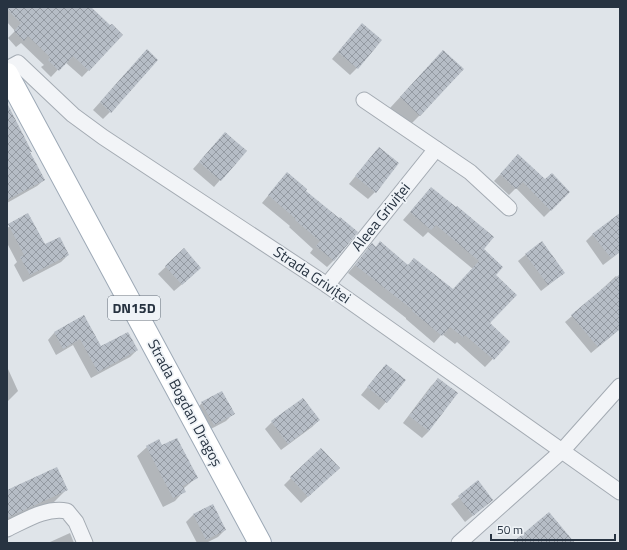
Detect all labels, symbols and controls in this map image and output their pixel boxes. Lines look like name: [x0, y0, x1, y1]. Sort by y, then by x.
street label: Aleea Griviței: [346, 177, 416, 256]
street label: Strada Griviței: [269, 240, 356, 309]
road number: DN15D: [108, 296, 160, 320]
street label: Strada Bogdan Dragoș: [142, 335, 229, 471]
scale bar: [491, 516, 615, 542]
text: 50 m: [497, 520, 523, 539]

